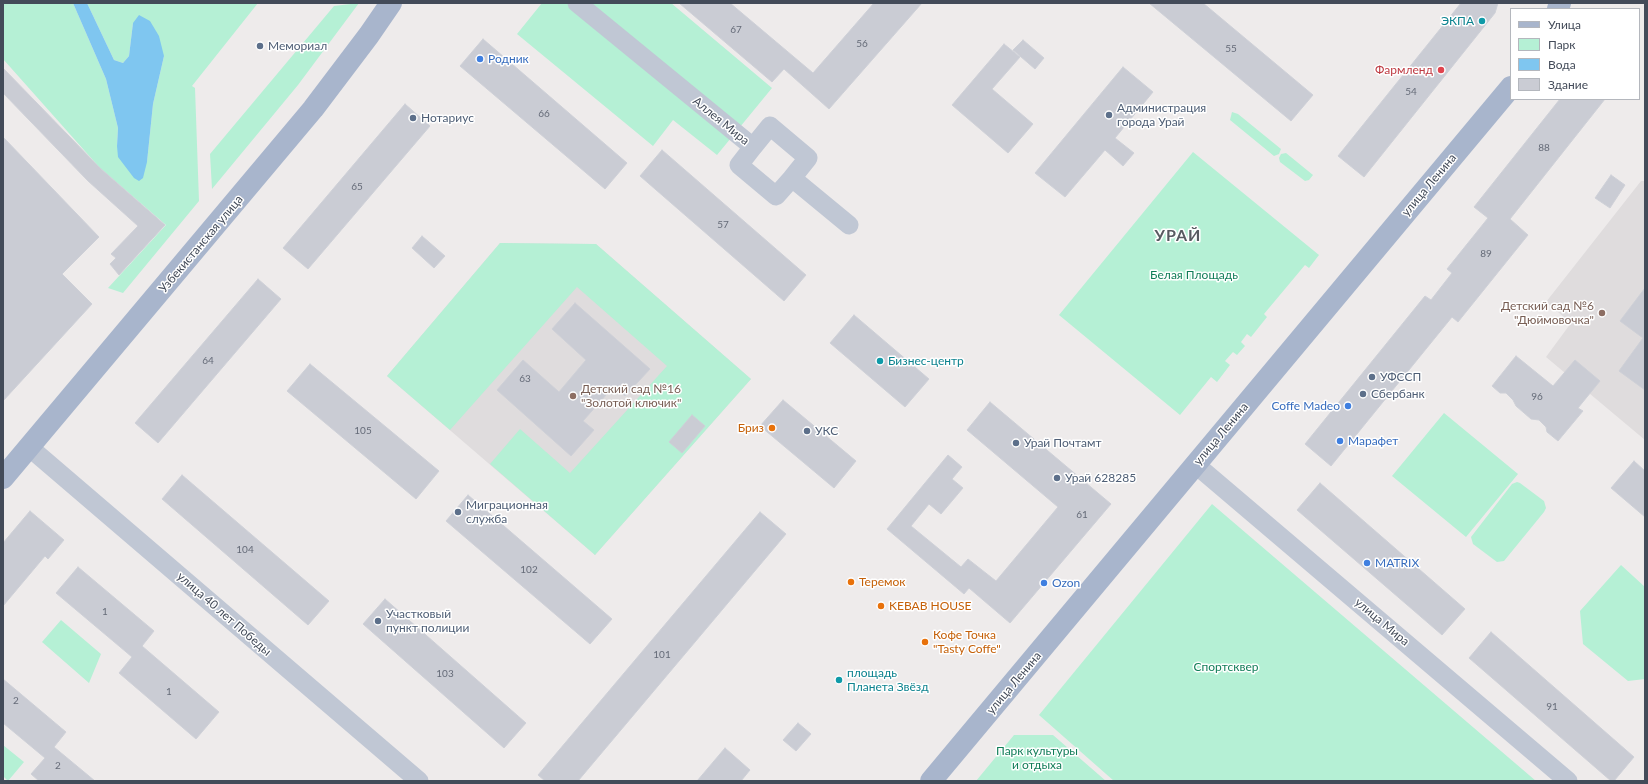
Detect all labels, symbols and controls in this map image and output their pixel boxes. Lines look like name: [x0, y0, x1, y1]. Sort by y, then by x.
legend: [1510, 8, 1640, 100]
place label: ЭКПА: [1441, 14, 1474, 28]
marker: ЭКПА: [1477, 16, 1487, 26]
text: Улица: [1548, 17, 1581, 32]
house number: 67: [730, 24, 742, 36]
text: Парк: [1548, 37, 1576, 52]
house number: 56: [856, 38, 868, 50]
place label: Мемориал: [268, 39, 327, 53]
marker: Мемориал: [255, 41, 265, 51]
house number: 55: [1225, 43, 1237, 55]
place label: Родник: [488, 52, 529, 66]
marker: Родник: [475, 54, 485, 64]
text: Вода: [1548, 57, 1576, 72]
place label: Фармленд: [1375, 63, 1433, 77]
marker: Фармленд: [1436, 65, 1446, 75]
text: Здание: [1548, 77, 1588, 92]
house number: 54: [1405, 86, 1417, 98]
street label: Аллея Мира: [690, 94, 752, 148]
place label: Администрация города Урай: [1117, 101, 1206, 129]
house number: 66: [538, 108, 550, 120]
marker: Администрация города Урай: [1104, 110, 1114, 120]
place label: Нотариус: [421, 111, 474, 125]
marker: Нотариус: [408, 113, 418, 123]
house number: 88: [1538, 142, 1550, 154]
street label: улица Ленина: [1399, 151, 1459, 219]
house number: 65: [351, 181, 363, 193]
street label: Узбекистанская улица: [156, 192, 246, 296]
house number: 57: [717, 219, 729, 231]
district label: УРАЙ: [1155, 226, 1201, 246]
house number: 89: [1480, 248, 1492, 260]
park label: Белая Площадь: [1150, 268, 1238, 282]
place label: Детский сад №6 "Дюймовочка": [1501, 299, 1594, 327]
marker: Детский сад №6 "Дюймовочка": [1597, 308, 1607, 318]
place label: Бизнес-центр: [888, 354, 964, 368]
house number: 64: [202, 355, 214, 367]
marker: Бизнес-центр: [875, 356, 885, 366]
place label: УФССП: [1380, 370, 1421, 384]
marker: УФССП: [1367, 372, 1377, 382]
house number: 63: [519, 373, 531, 385]
place label: Детский сад №16 "Золотой ключик": [581, 382, 681, 410]
place label: Сбербанк: [1371, 387, 1425, 401]
marker: Сбербанк: [1358, 389, 1368, 399]
marker: Детский сад №16 "Золотой ключик": [568, 391, 578, 401]
house number: 96: [1531, 391, 1543, 403]
place label: Coffe Madeo: [1271, 399, 1340, 413]
street label: улица Ленина: [1191, 400, 1251, 468]
marker: Coffe Madeo: [1343, 401, 1353, 411]
place label: Бриз: [738, 421, 764, 435]
marker: Бриз: [767, 423, 777, 433]
place label: УКС: [815, 424, 838, 438]
house number: 105: [354, 425, 372, 437]
marker: УКС: [802, 426, 812, 436]
place label: Марафет: [1348, 434, 1398, 448]
place label: Урай Почтамт: [1024, 436, 1101, 450]
marker: Марафет: [1335, 436, 1345, 446]
marker: Урай Почтамт: [1011, 438, 1021, 448]
place label: Урай 628285: [1065, 471, 1136, 485]
marker: Урай 628285: [1052, 473, 1062, 483]
place label: Миграционная служба: [466, 498, 548, 526]
marker: Миграционная служба: [453, 507, 463, 517]
house number: 61: [1076, 509, 1088, 521]
house number: 104: [236, 544, 254, 556]
place label: MATRIX: [1375, 556, 1419, 570]
marker: MATRIX: [1362, 558, 1372, 568]
house number: 102: [520, 564, 538, 576]
street label: улица 40 лет Победы: [174, 569, 274, 659]
place label: Теремок: [859, 575, 905, 589]
place label: Ozon: [1052, 576, 1080, 590]
marker: Теремок: [846, 577, 856, 587]
marker: Ozon: [1039, 578, 1049, 588]
street label: улица Мира: [1352, 595, 1412, 649]
place label: KEBAB HOUSE: [889, 599, 972, 613]
marker: KEBAB HOUSE: [876, 601, 886, 611]
house number: 1: [102, 606, 108, 618]
place label: Участковый пункт полиции: [386, 607, 469, 635]
marker: Участковый пункт полиции: [373, 616, 383, 626]
place label: Кофе Точка "Tasty Coffe": [933, 628, 1001, 656]
marker: Кофе Точка "Tasty Coffe": [920, 637, 930, 647]
house number: 101: [653, 649, 671, 661]
street label: улица Ленина: [984, 649, 1044, 717]
park label: Спортсквер: [1194, 660, 1258, 674]
place label: площадь Планета Звёзд: [847, 666, 929, 694]
house number: 103: [436, 668, 454, 680]
marker: площадь Планета Звёзд: [834, 675, 844, 685]
house number: 1: [166, 686, 172, 698]
house number: 2: [13, 695, 19, 707]
house number: 91: [1546, 701, 1558, 713]
park label: Парк культуры и отдыха: [996, 744, 1078, 772]
house number: 2: [55, 760, 61, 772]

